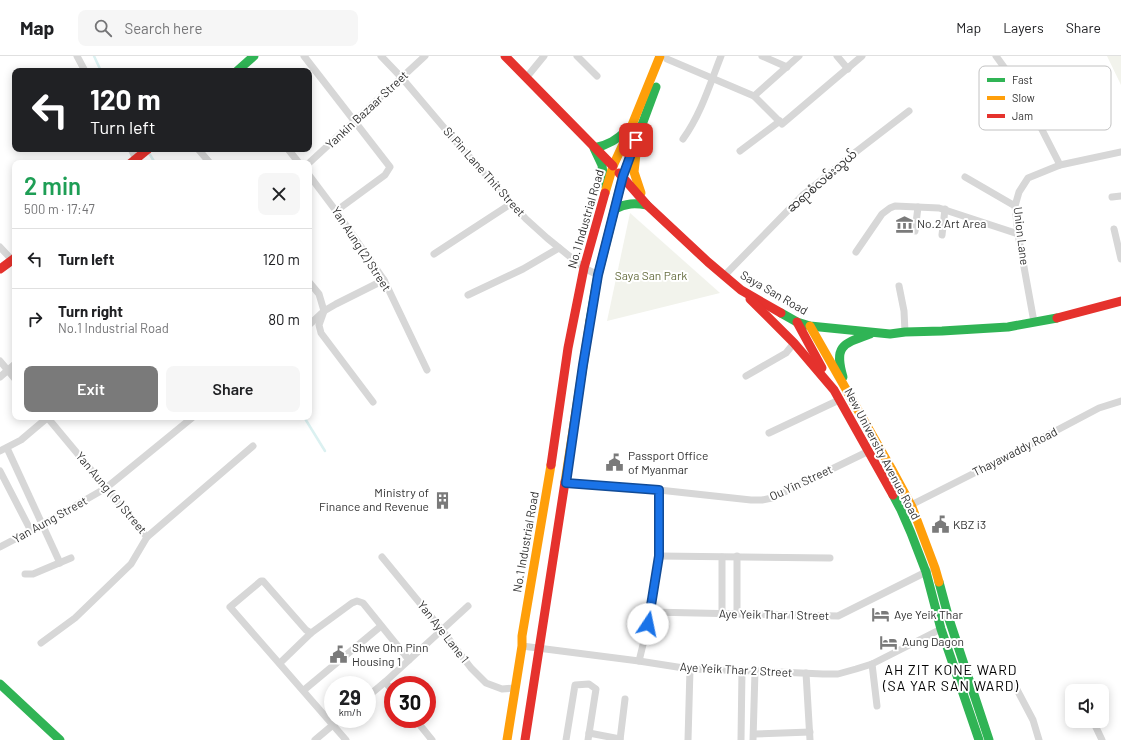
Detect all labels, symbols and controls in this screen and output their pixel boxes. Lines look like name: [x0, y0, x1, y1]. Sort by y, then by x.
search box: [78, 10, 358, 46]
text: Map: [20, 16, 54, 39]
icon: search: [92, 17, 114, 39]
text: Search here: [124, 19, 202, 37]
text: Map: [956, 19, 981, 36]
text: Layers: [1003, 19, 1044, 36]
text: Share: [1066, 19, 1101, 36]
legend: [979, 66, 1111, 130]
street label: Yankin Bazaar Street: [322, 67, 410, 151]
text: Fast: [1012, 73, 1033, 86]
text: 120 m: [90, 82, 161, 116]
icon: left: [24, 84, 76, 136]
text: Slow: [1012, 91, 1035, 104]
text: Jam: [1012, 109, 1033, 122]
text: Turn left: [90, 116, 156, 138]
pin: [619, 123, 653, 157]
street label: Si Pin Lane Thit Street: [441, 124, 529, 219]
icon: arrive: [625, 129, 647, 151]
street label: ဆရာစံလမ်းသွယ်: [783, 145, 862, 217]
street label: No.1 Industrial Road: [564, 168, 606, 270]
text: 2 min: [24, 171, 81, 200]
button: close: [258, 173, 300, 215]
text: 500 m · 17:47: [24, 201, 95, 217]
street label: Yan Aung (2) Street: [329, 203, 394, 293]
street label: Union Lane: [1011, 206, 1033, 266]
museum icon: No.2 Art Area: [894, 214, 914, 234]
place label: No.2 Art Area: [917, 216, 986, 230]
icon: left: [24, 248, 46, 270]
text: Turn left: [58, 250, 114, 268]
text: 120 m: [263, 250, 300, 268]
street label: Saya San Road: [738, 267, 811, 317]
park label: Saya San Park: [615, 268, 687, 282]
text: Turn right: [58, 302, 123, 320]
icon: right: [24, 308, 46, 330]
text: 80 m: [268, 310, 300, 328]
text: No.1 Industrial Road: [58, 320, 169, 336]
button: Exit: [24, 366, 158, 412]
button: Share: [166, 366, 300, 412]
street label: New University Avenue Road: [842, 385, 924, 522]
street label: Thayawaddy Road: [970, 424, 1059, 478]
place label: Passport Office of Myanmar: [628, 448, 708, 476]
street label: Yan Aung ( 6 ) Street: [73, 449, 150, 536]
public building icon: Passport Office of Myanmar: [605, 453, 625, 473]
street label: Ou Yin Street: [767, 461, 834, 503]
place label: Ministry of Finance and Revenue: [319, 485, 429, 513]
building icon: Ministry of Finance and Revenue: [432, 490, 452, 510]
street label: No.1 Industrial Road: [509, 490, 541, 593]
street label: Yan Aung Street: [10, 493, 89, 545]
public building icon: KBZ i3: [930, 515, 950, 535]
place label: KBZ i3: [953, 517, 986, 531]
street label: Yan Aye Lane 1: [415, 598, 472, 665]
position arrow: [627, 603, 669, 645]
hotel icon: Aye Yeik Thar: [871, 605, 891, 625]
street label: Aye Yeik Thar 1 Street: [719, 606, 829, 622]
place label: Aye Yeik Thar: [894, 607, 963, 621]
hotel icon: Aung Dagon: [879, 632, 899, 652]
place label: Aung Dagon: [902, 634, 964, 648]
place label: Shwe Ohn Pinn Housing 1: [352, 640, 429, 668]
public building icon: Shwe Ohn Pinn Housing 1: [329, 645, 349, 665]
street label: Aye Yeik Thar 2 Street: [679, 659, 793, 679]
district label: AH ZIT KONE WARD (SA YAR SAN WARD): [882, 661, 1019, 694]
speed limit sign: 30: [384, 676, 436, 728]
map controls: [1065, 684, 1109, 728]
button: sound: [1065, 684, 1109, 728]
text: 29: [339, 685, 361, 709]
text: km/h: [339, 706, 361, 718]

